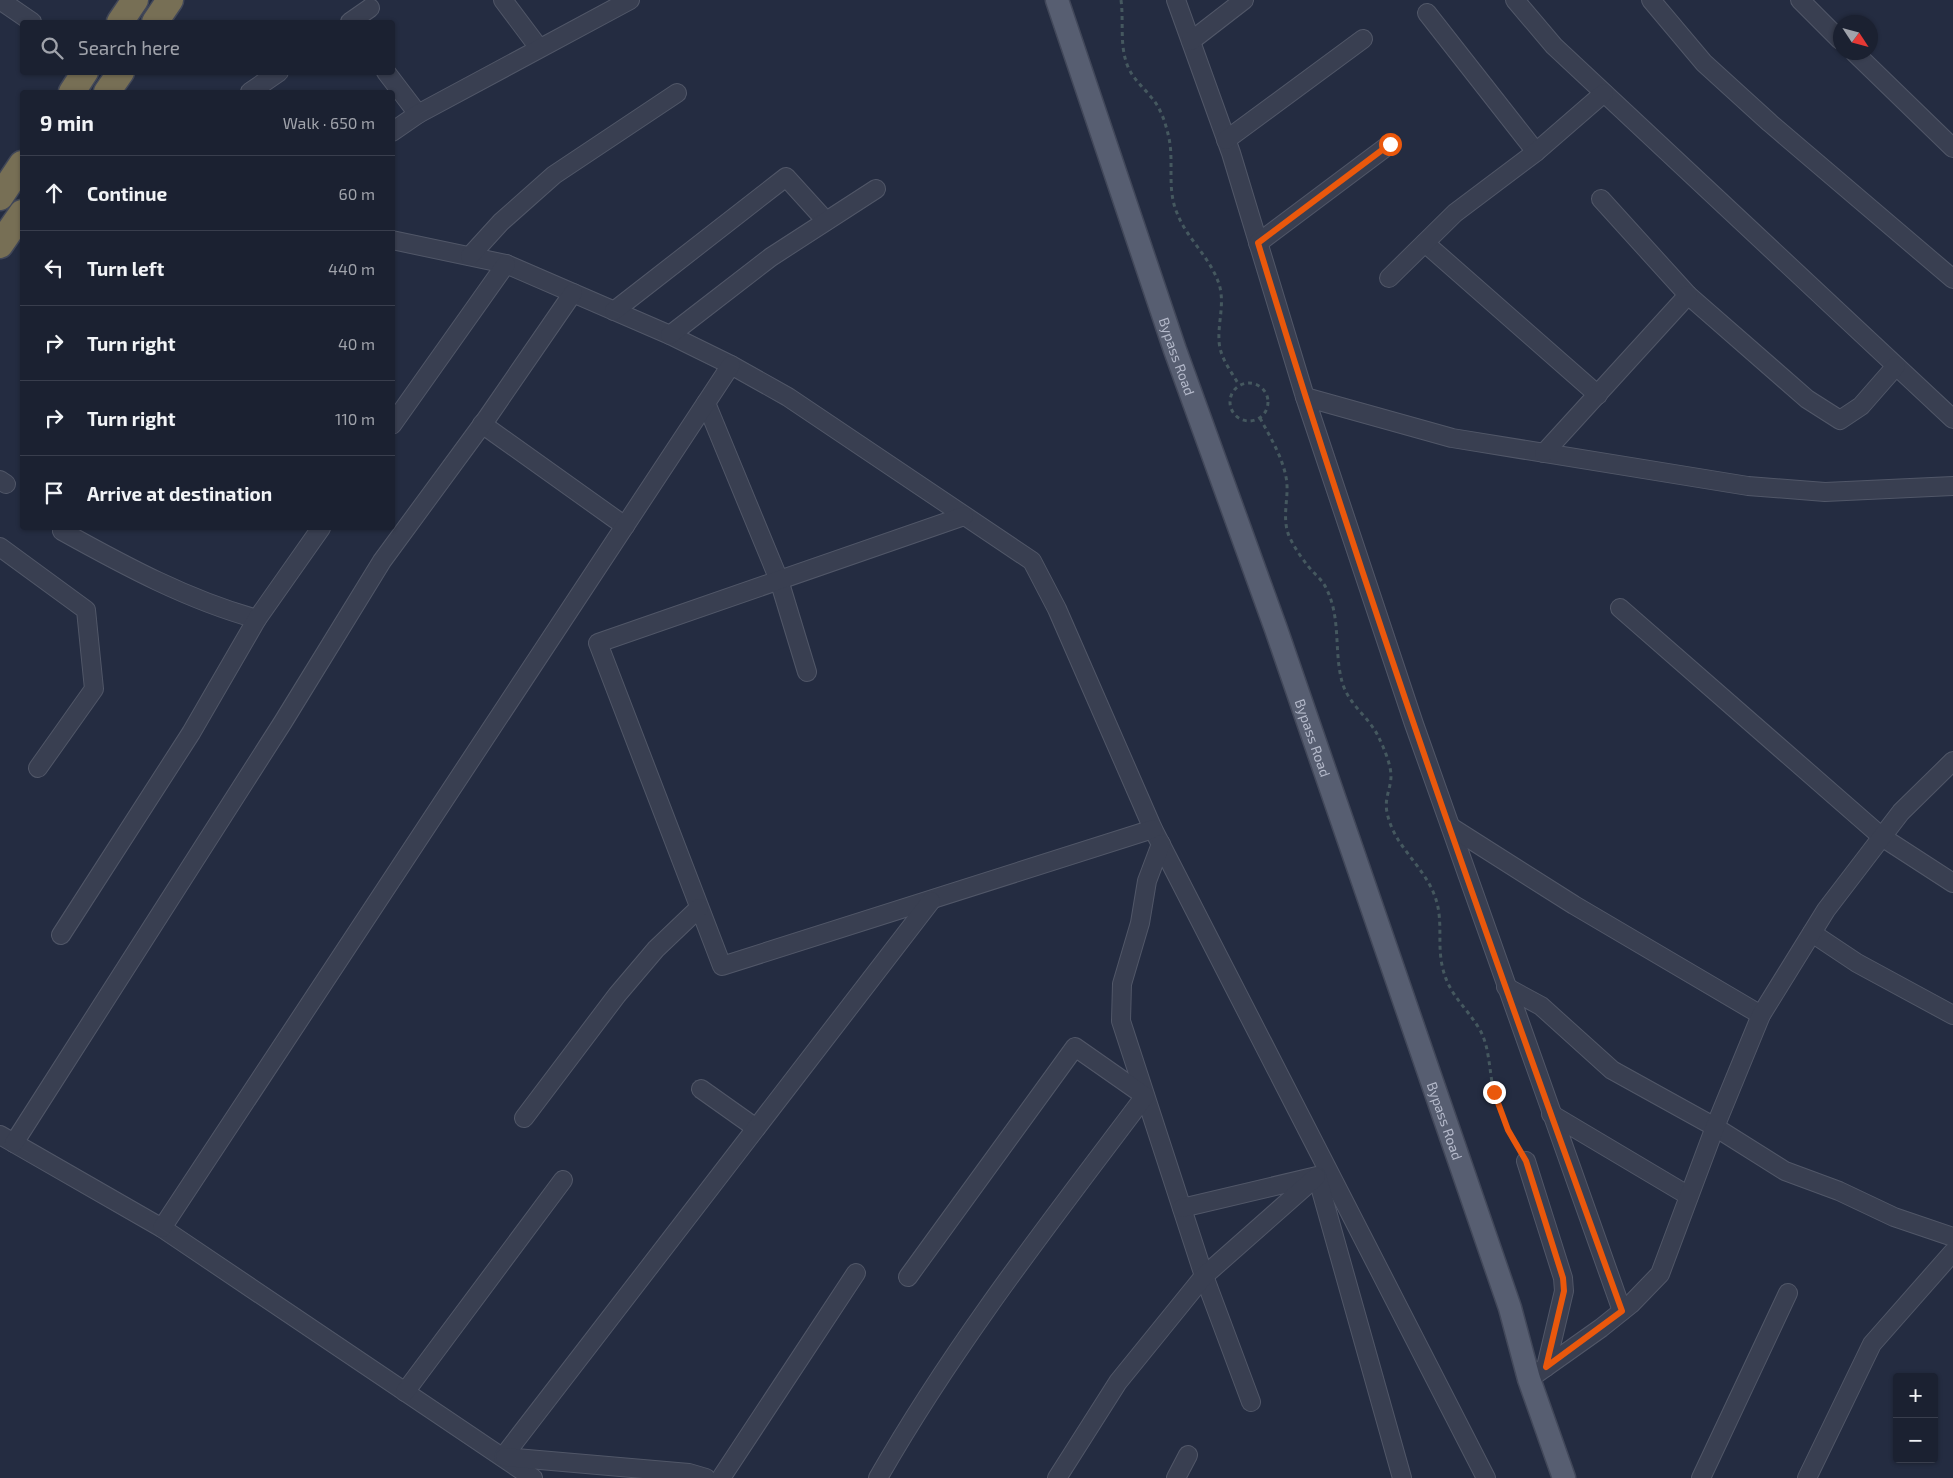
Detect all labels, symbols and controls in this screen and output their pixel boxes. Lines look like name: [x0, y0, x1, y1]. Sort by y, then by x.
north arrow: [1833, 15, 1878, 60]
search box: [20, 20, 395, 75]
icon: search: [38, 34, 66, 62]
text: Search here: [78, 36, 180, 59]
text: 9 min: [40, 110, 94, 135]
text: Walk · 650 m: [283, 113, 375, 132]
route start: [1379, 133, 1402, 156]
icon: ahead: [40, 179, 68, 207]
text: Continue: [87, 182, 167, 205]
text: 60 m: [339, 184, 375, 203]
icon: left: [40, 254, 68, 282]
text: Turn left: [87, 257, 164, 280]
text: 440 m: [328, 259, 375, 278]
street label: Bypass Road: [1156, 315, 1199, 397]
icon: right: [40, 329, 68, 357]
text: Turn right: [87, 332, 175, 355]
text: 40 m: [338, 334, 375, 353]
icon: right: [40, 404, 68, 432]
text: Turn right: [87, 407, 175, 430]
text: 110 m: [335, 409, 375, 428]
icon: arrive: [40, 479, 68, 507]
text: Arrive at destination: [87, 482, 272, 505]
street label: Bypass Road: [1292, 696, 1335, 779]
street label: Bypass Road: [1424, 1079, 1467, 1162]
route end: [1483, 1081, 1506, 1104]
map controls: [1893, 1373, 1938, 1463]
button: +: [1893, 1373, 1938, 1418]
button: −: [1893, 1418, 1938, 1463]

